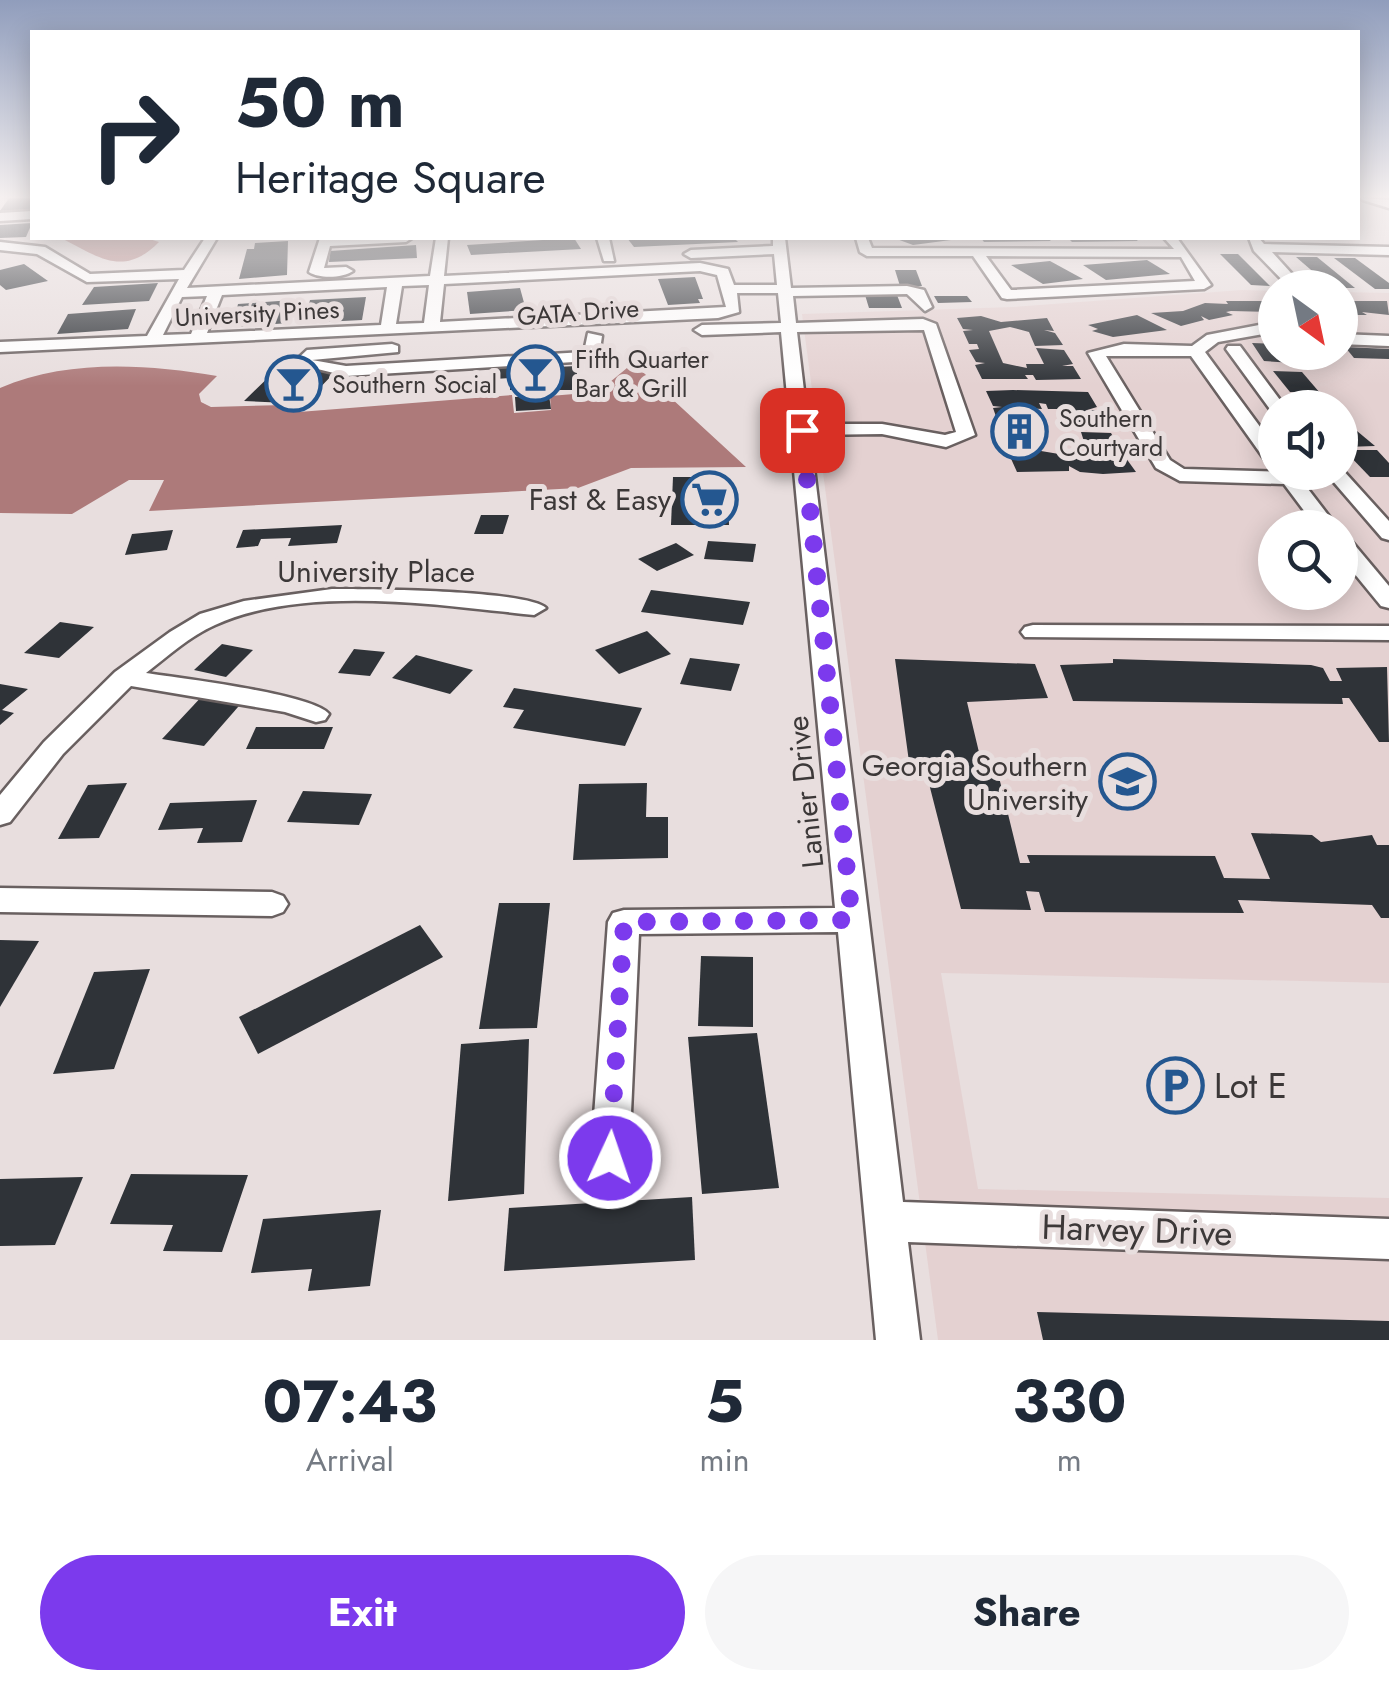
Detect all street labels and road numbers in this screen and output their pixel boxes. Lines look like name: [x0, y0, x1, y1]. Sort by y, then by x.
street label: GATA Drive: [516, 290, 640, 334]
street label: University Pines: [174, 291, 340, 335]
street label: University Place: [277, 550, 475, 593]
street label: Lanier Drive: [776, 714, 834, 870]
street label: Harvey Drive: [1041, 1202, 1233, 1258]

